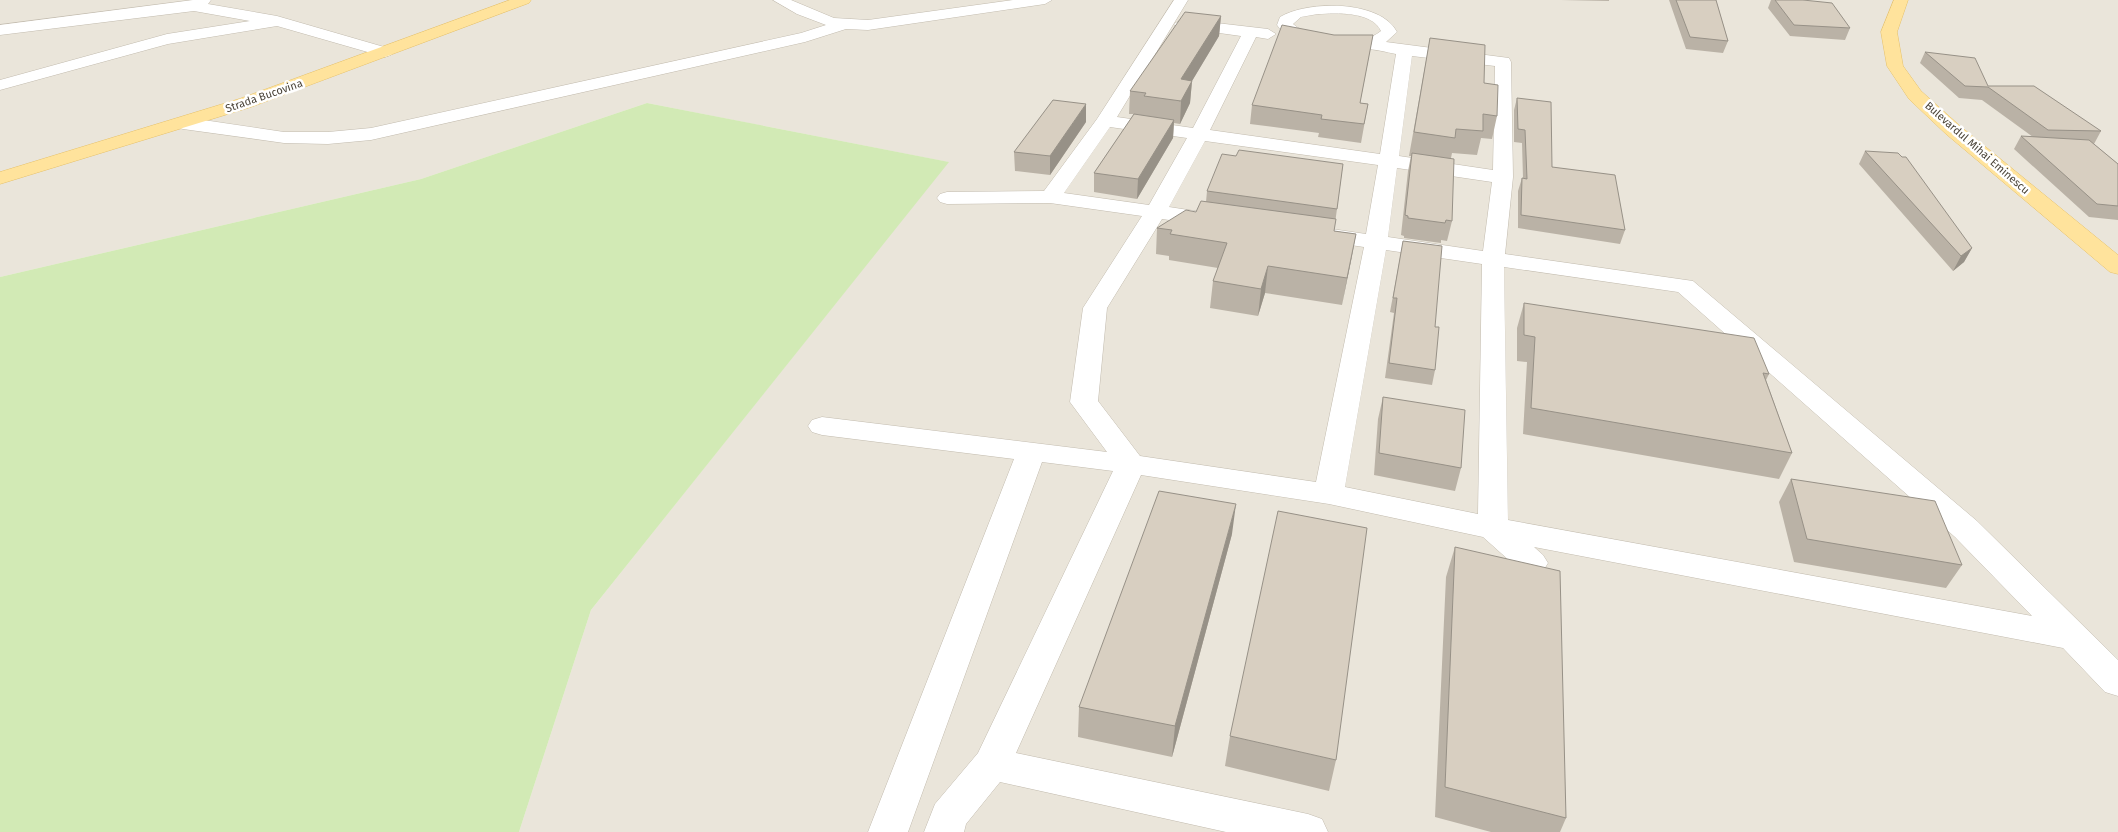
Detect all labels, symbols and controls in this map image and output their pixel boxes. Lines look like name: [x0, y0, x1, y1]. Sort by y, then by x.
street label: Strada Bucovina: [224, 77, 304, 115]
street label: Bulevardul Mihai Eminescu: [1922, 99, 2032, 197]

